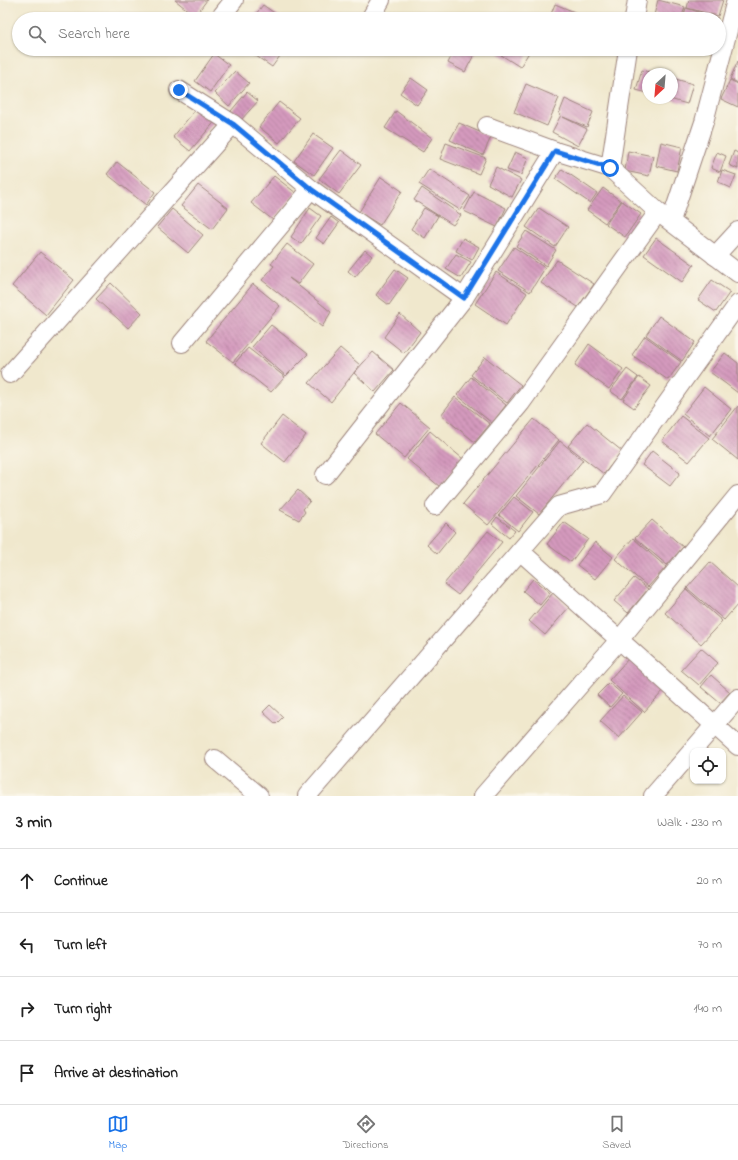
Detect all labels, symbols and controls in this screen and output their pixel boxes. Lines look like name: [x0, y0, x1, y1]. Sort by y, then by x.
search box: [12, 12, 726, 56]
icon: search: [26, 23, 48, 45]
text: Search here: [58, 23, 130, 45]
north arrow: [642, 68, 678, 104]
route end: [170, 81, 188, 99]
route start: [601, 159, 619, 177]
map controls: [690, 748, 726, 784]
button: locate: [690, 748, 726, 784]
text: 3 min: [16, 810, 52, 835]
text: Walk · 230 m: [657, 813, 722, 832]
icon: ahead: [16, 870, 38, 892]
text: Continue: [54, 870, 108, 892]
text: 20 m: [697, 871, 722, 890]
icon: left: [16, 934, 38, 956]
text: Turn left: [54, 934, 107, 956]
text: 70 m: [698, 935, 722, 954]
icon: right: [16, 998, 38, 1020]
text: Turn right: [54, 998, 112, 1020]
text: 140 m: [694, 999, 722, 1018]
icon: arrive: [16, 1062, 38, 1084]
text: Arrive at destination: [54, 1062, 178, 1084]
tab: Map: [107, 1113, 129, 1153]
tab: Directions: [343, 1113, 388, 1153]
tab: Saved: [602, 1113, 631, 1153]

